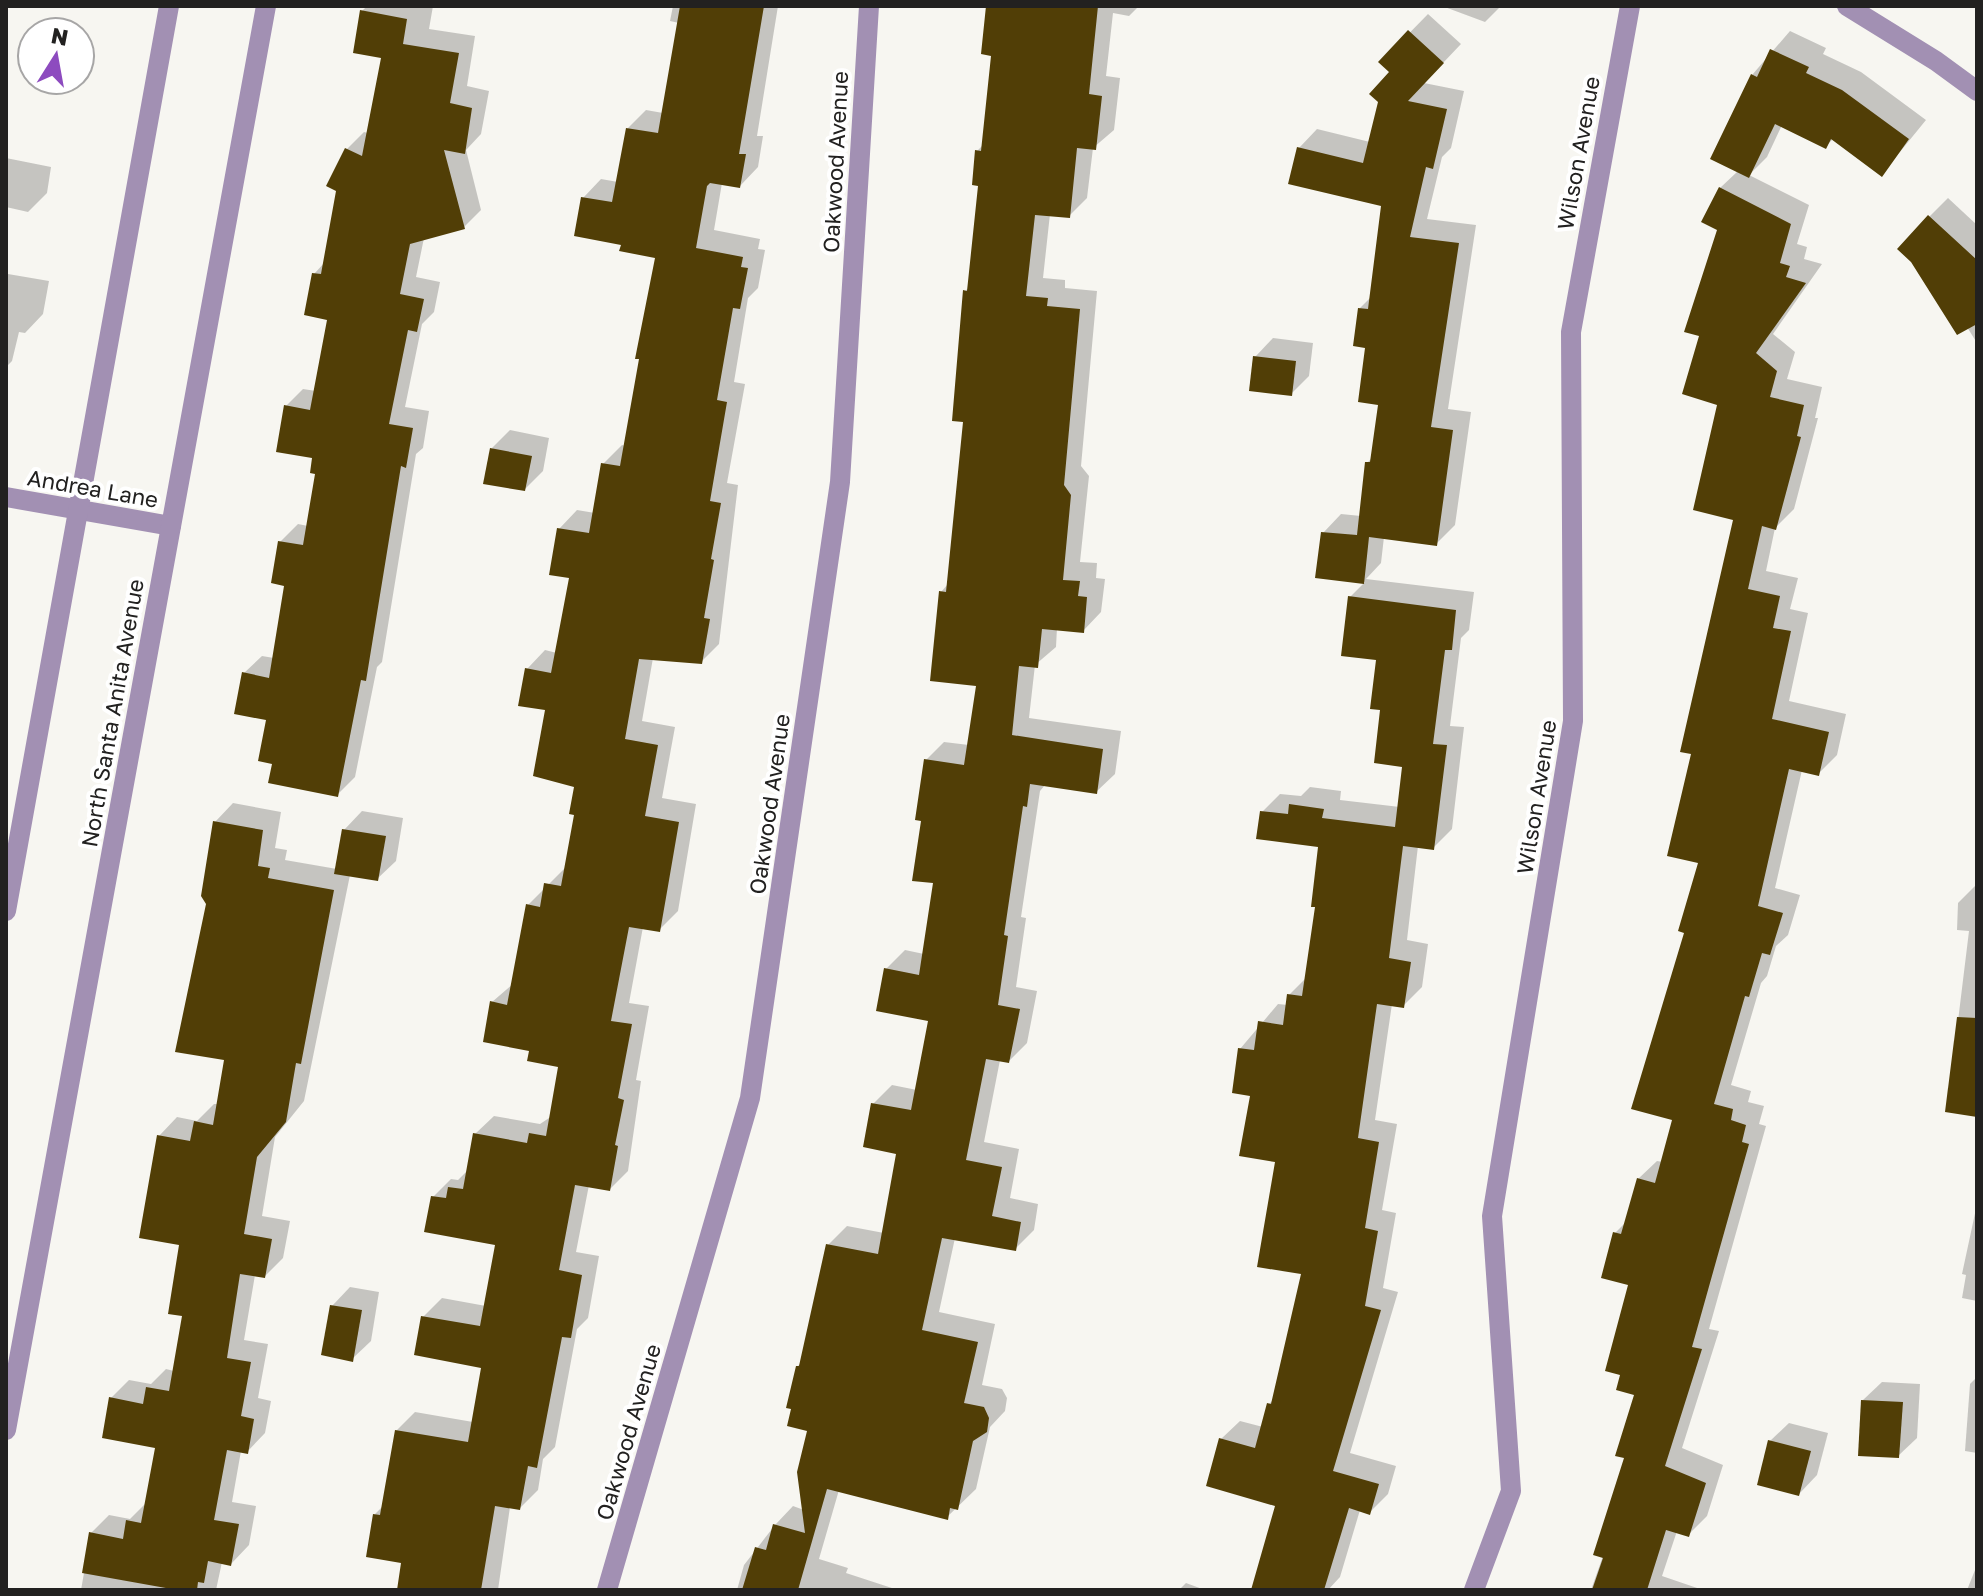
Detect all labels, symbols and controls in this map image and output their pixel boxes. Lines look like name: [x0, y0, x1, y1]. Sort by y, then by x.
north arrow: [16, 16, 96, 96]
text: N: [49, 21, 71, 51]
street label: Oakwood Avenue: [817, 70, 853, 254]
street label: Wilson Avenue: [1551, 74, 1605, 232]
street label: Andrea Lane: [25, 463, 161, 513]
street label: North Santa Anita Avenue: [75, 577, 149, 849]
street label: Oakwood Avenue: [743, 712, 795, 896]
street label: Wilson Avenue: [1510, 718, 1562, 876]
street label: Oakwood Avenue: [590, 1341, 666, 1523]

